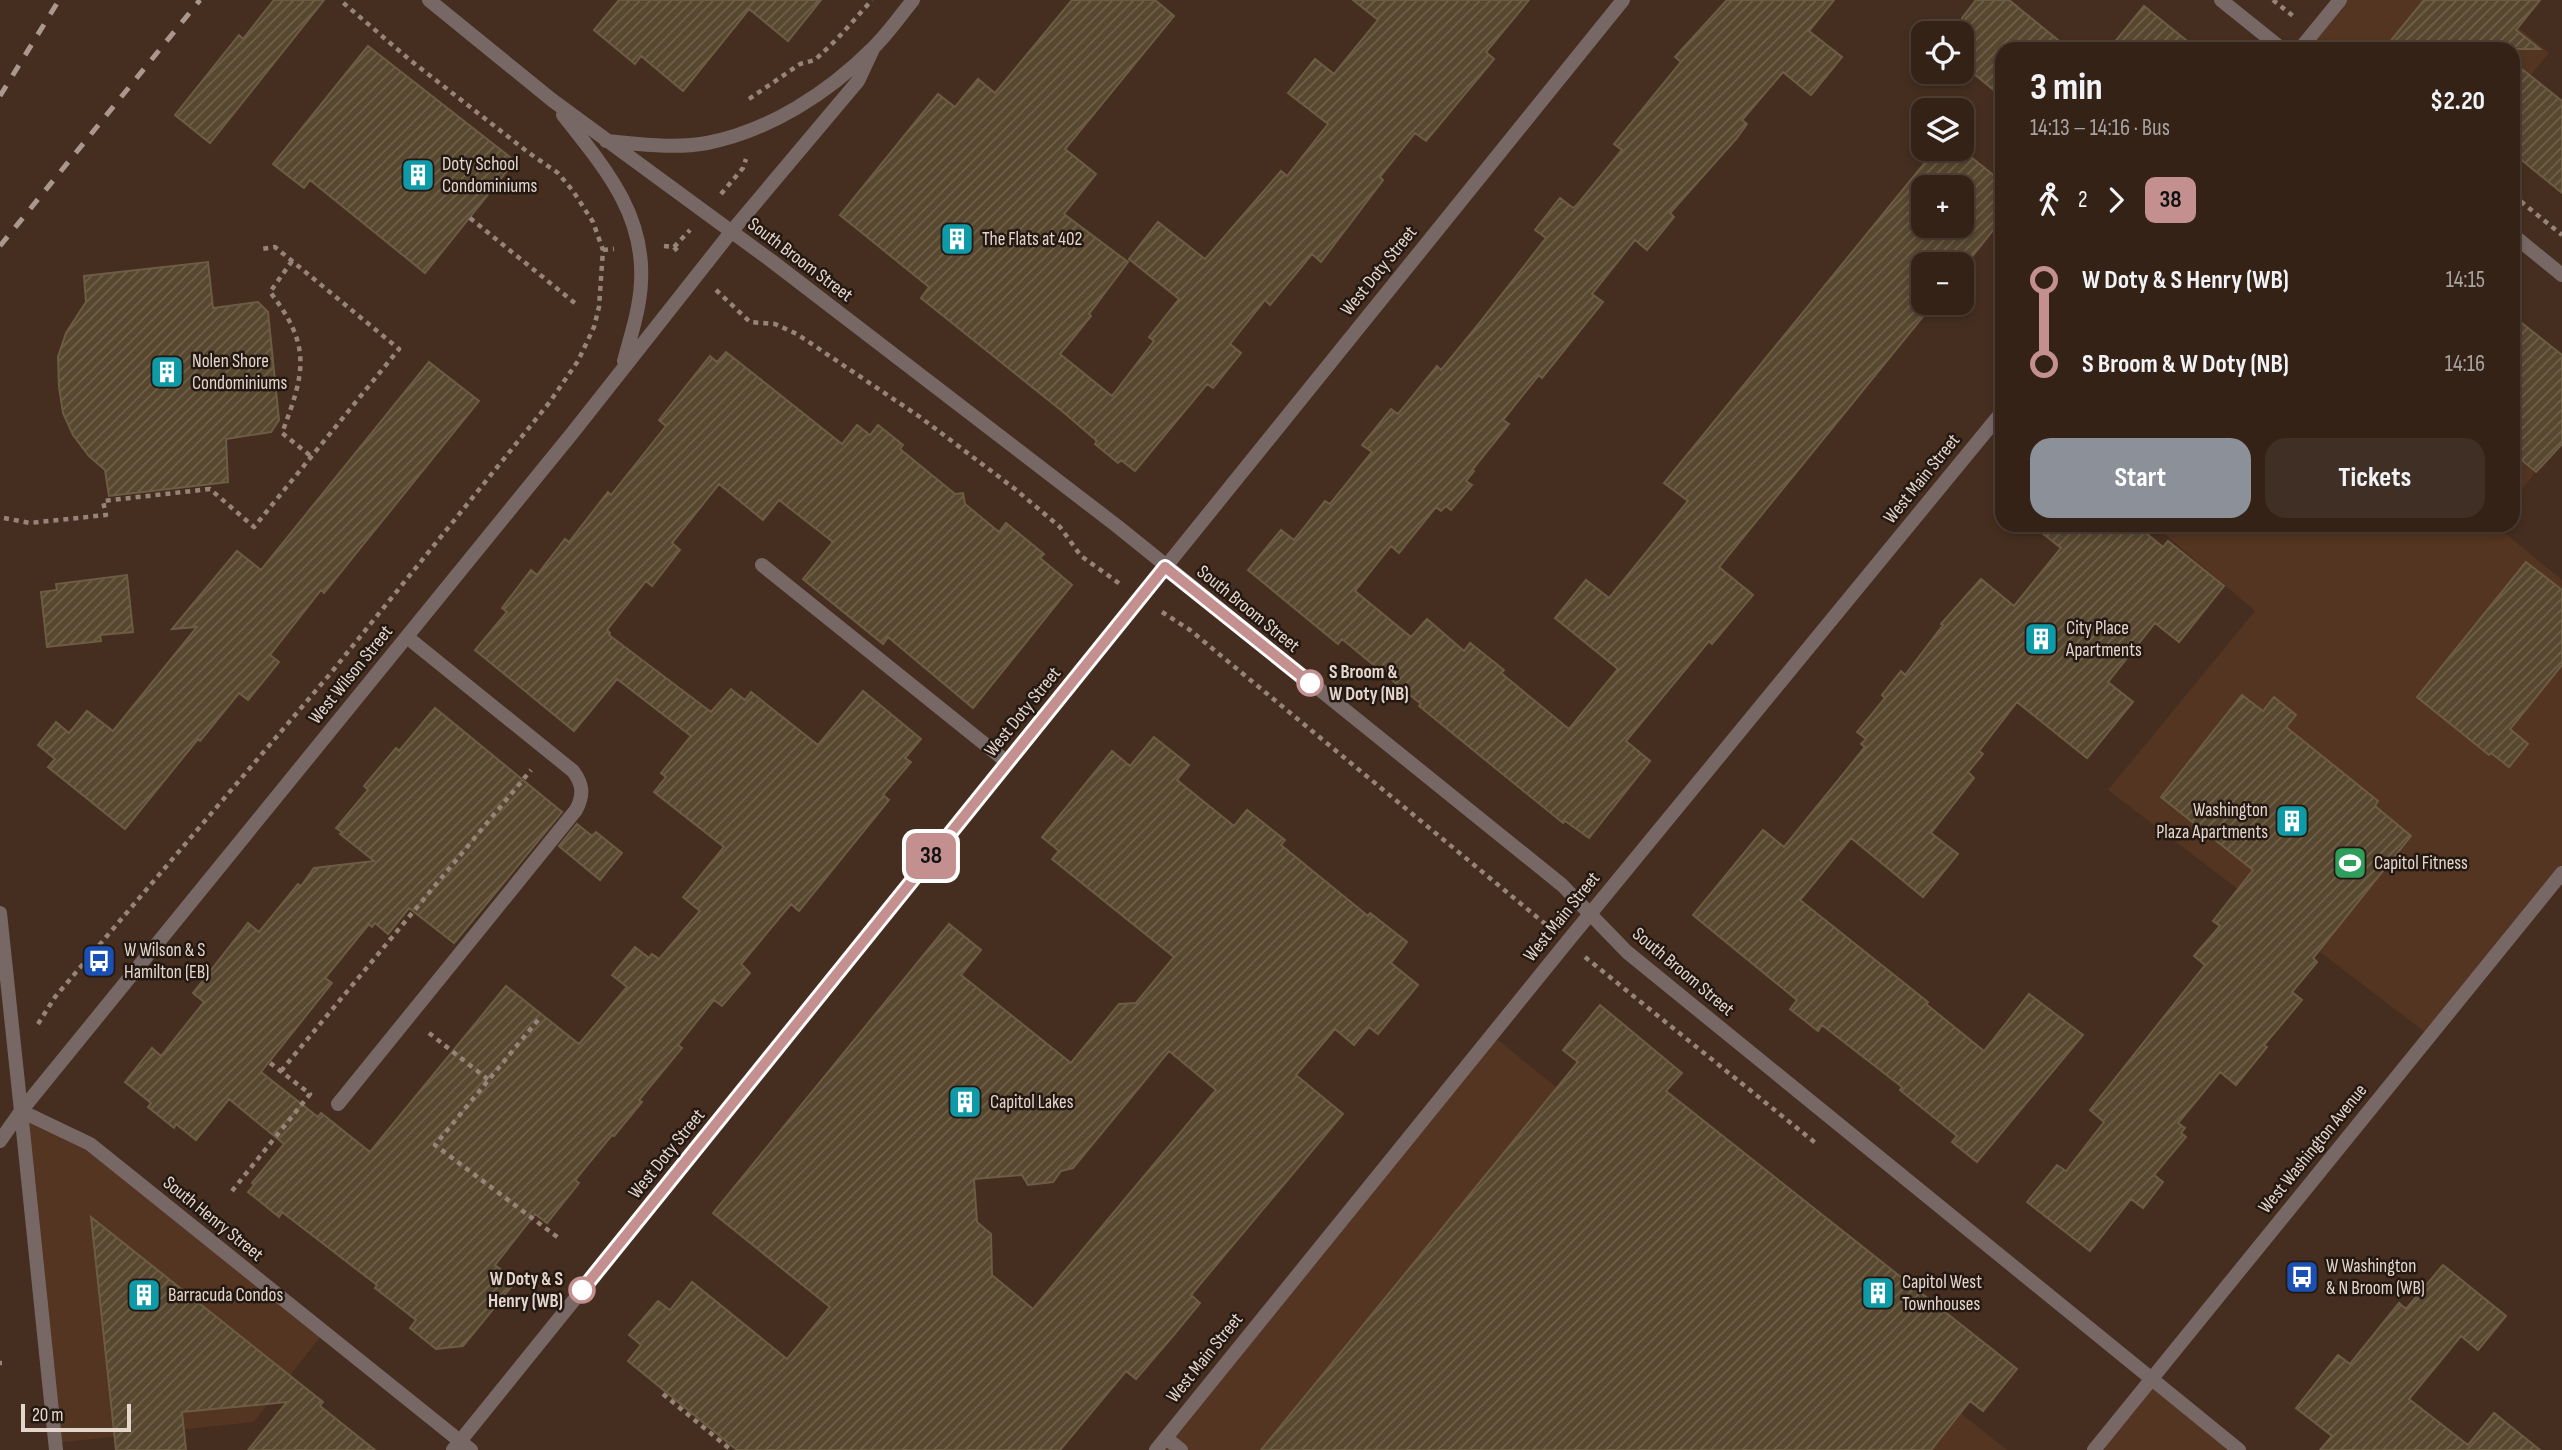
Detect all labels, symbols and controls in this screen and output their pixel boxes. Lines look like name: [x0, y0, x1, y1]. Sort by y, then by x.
map controls: [1911, 21, 1974, 315]
button: locate: [1911, 21, 1974, 84]
text: 3 min: [2030, 65, 2103, 110]
text: $2.20: [2430, 86, 2485, 117]
button: layers: [1911, 98, 1974, 161]
text: 14:13 – 14:16 · Bus: [2030, 114, 2170, 142]
place label: Doty School Condominiums: [442, 153, 537, 198]
building icon: Doty School Condominiums: [399, 156, 437, 194]
button: +: [1911, 175, 1974, 238]
icon: walk: [2030, 181, 2068, 219]
icon: forward: [2097, 181, 2135, 219]
text: 38: [2159, 185, 2182, 214]
text: 2: [2078, 186, 2087, 214]
street label: South Broom Street: [743, 213, 857, 307]
building icon: The Flats at 402: [938, 220, 976, 258]
street label: West Doty Street: [1336, 221, 1422, 321]
place label: The Flats at 402: [982, 228, 1082, 251]
button: −: [1911, 252, 1974, 315]
text: W Doty & S Henry (WB): [2082, 265, 2289, 296]
text: 14:15: [2446, 266, 2485, 294]
text: S Broom & W Doty (NB): [2082, 349, 2289, 380]
place label: Nolen Shore Condominiums: [192, 350, 287, 395]
text: 14:16: [2445, 350, 2485, 378]
building icon: Nolen Shore Condominiums: [148, 353, 186, 391]
street label: West Main Street: [1879, 429, 1965, 528]
button: Start: [2030, 438, 2251, 518]
button: Tickets: [2265, 438, 2485, 518]
street label: South Broom Street: [1192, 561, 1304, 658]
place label: City Place Apartments: [2065, 617, 2142, 662]
building icon: City Place Apartments: [2022, 620, 2060, 658]
street label: West Wilson Street: [304, 621, 398, 729]
place label: S Broom & W Doty (NB): [1329, 661, 1409, 706]
street label: West Doty Street: [980, 662, 1066, 762]
marker: S Broom & W Doty (NB): [1297, 670, 1323, 696]
place label: Washington Plaza Apartments: [2156, 799, 2268, 844]
building icon: Washington Plaza Apartments: [2273, 802, 2311, 840]
line badge: 38: [900, 833, 962, 879]
text: 38: [920, 841, 942, 870]
sports icon: Capitol Fitness: [2331, 844, 2369, 882]
place label: Capitol Fitness: [2374, 852, 2468, 875]
street label: West Main Street: [1519, 867, 1605, 966]
street label: South Broom Street: [1628, 923, 1739, 1021]
place label: W Wilson & S Hamilton (EB): [124, 939, 209, 984]
bus stop icon: W Wilson & S Hamilton (EB): [80, 942, 118, 980]
street label: West Washington Avenue: [2254, 1080, 2372, 1218]
building icon: Capitol Lakes: [946, 1083, 984, 1121]
place label: Capitol Lakes: [990, 1091, 1074, 1114]
street label: West Doty Street: [624, 1104, 710, 1204]
street label: South Henry Street: [158, 1172, 268, 1267]
place label: W Washington & N Broom (WB): [2326, 1255, 2425, 1300]
bus stop icon: W Washington & N Broom (WB): [2283, 1258, 2321, 1296]
place label: W Doty & S Henry (WB): [488, 1268, 563, 1313]
place label: Capitol West Townhouses: [1902, 1271, 1982, 1316]
building icon: Capitol West Townhouses: [1859, 1274, 1897, 1312]
building icon: Barracuda Condos: [125, 1276, 163, 1314]
marker: W Doty & S Henry (WB): [569, 1277, 595, 1303]
place label: Barracuda Condos: [168, 1284, 283, 1307]
street label: West Main Street: [1162, 1308, 1248, 1407]
scale bar: [21, 1401, 131, 1433]
text: 20 m: [32, 1404, 64, 1427]

